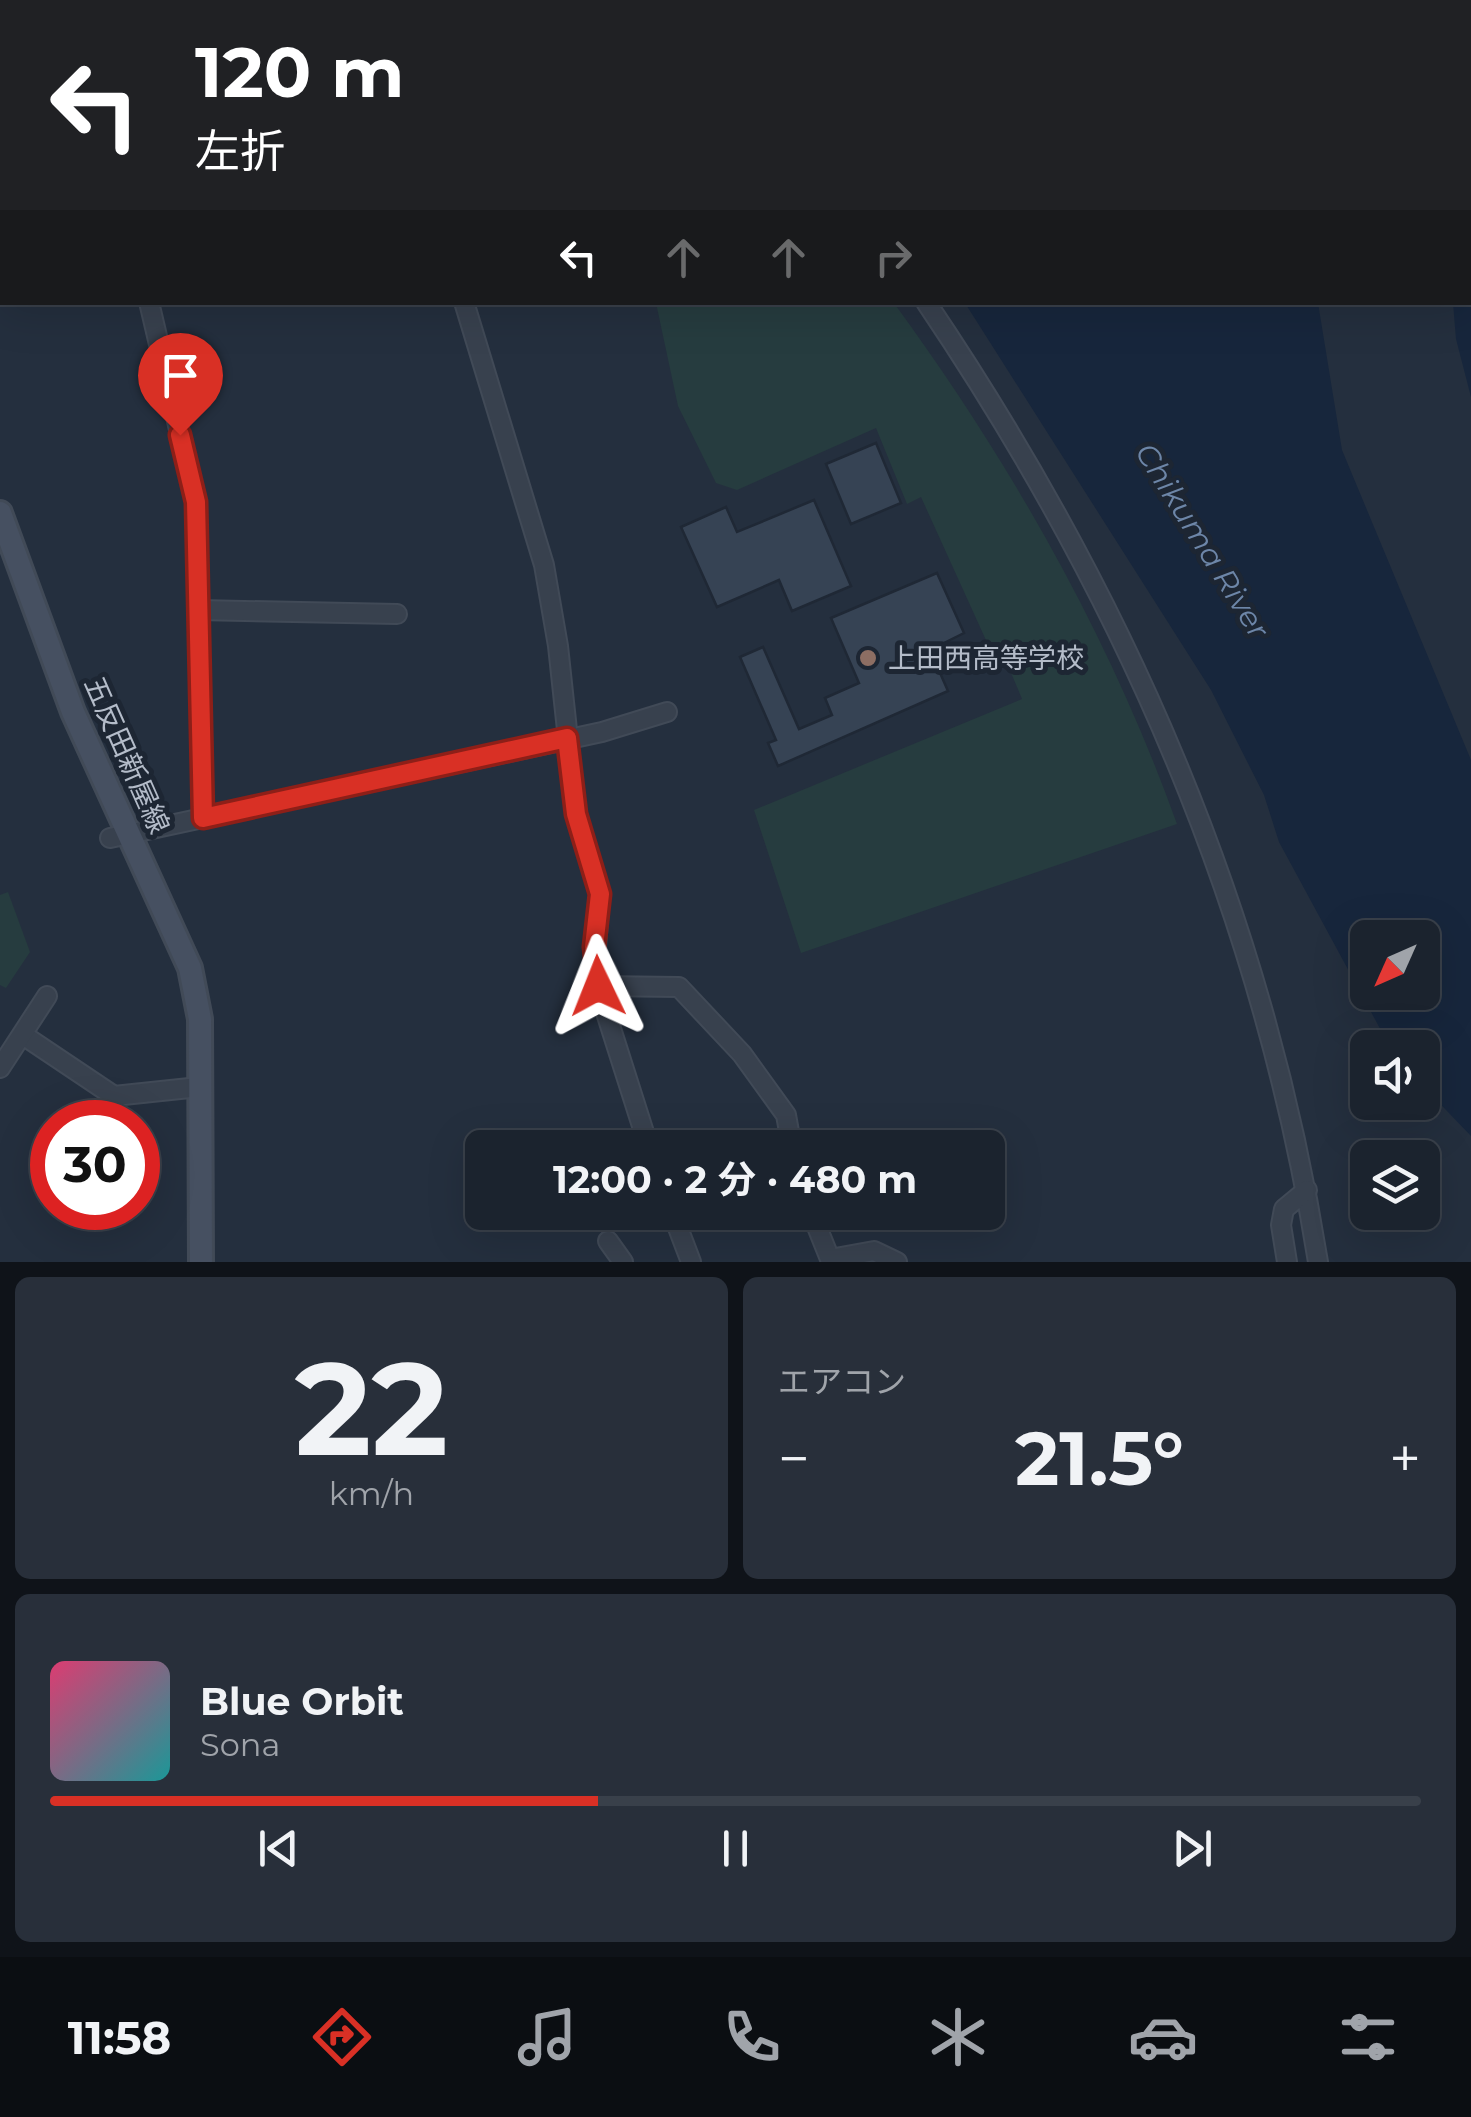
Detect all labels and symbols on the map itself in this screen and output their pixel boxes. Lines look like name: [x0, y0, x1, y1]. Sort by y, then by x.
pin: [138, 333, 223, 436]
water label: Chikuma River: [1128, 436, 1278, 646]
place label: 上田西高等学校: [888, 641, 1084, 675]
marker: 上田西高等学校: [857, 647, 879, 669]
street label: 五反田新屋線: [77, 671, 177, 839]
north arrow: [1350, 920, 1440, 1010]
position arrow: [546, 934, 650, 1038]
speed limit sign: 30: [30, 1100, 160, 1230]

